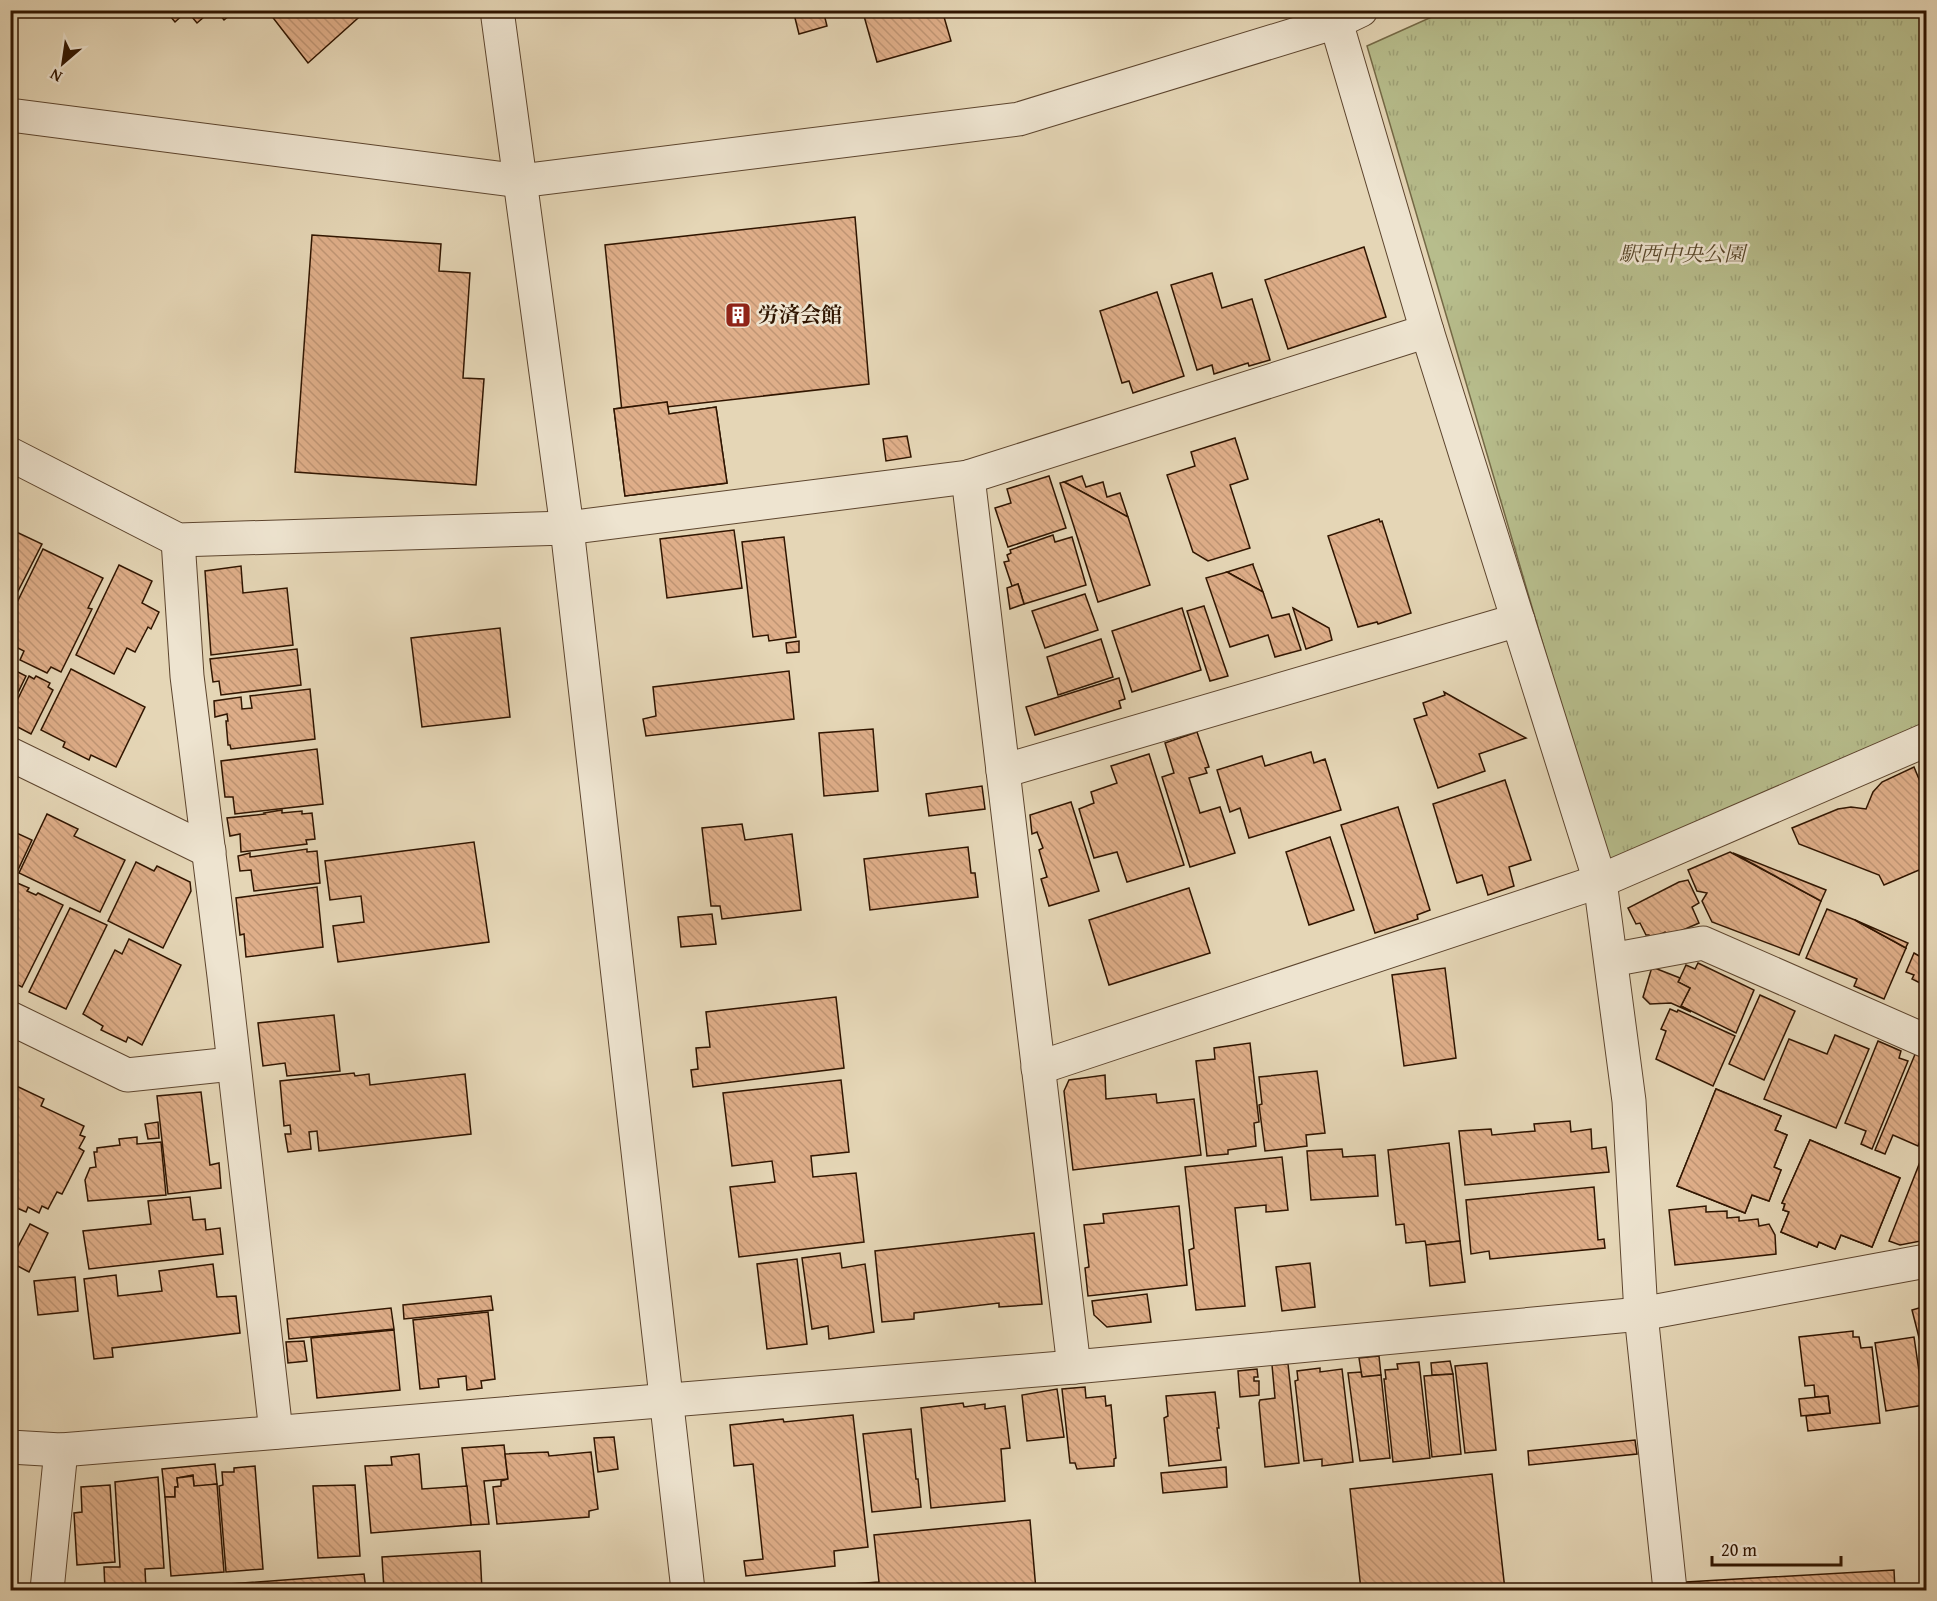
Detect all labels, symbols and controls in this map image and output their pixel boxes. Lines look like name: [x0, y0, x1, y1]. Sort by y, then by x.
north arrow: [33, 33, 93, 93]
text: N: [45, 63, 66, 89]
park label: 駅西中央公園: [1619, 238, 1748, 269]
place label: 労済会館: [758, 299, 842, 330]
building icon: 労済会館: [723, 300, 753, 330]
scale bar: [1712, 1529, 1841, 1567]
text: 20 m: [1721, 1536, 1757, 1563]

